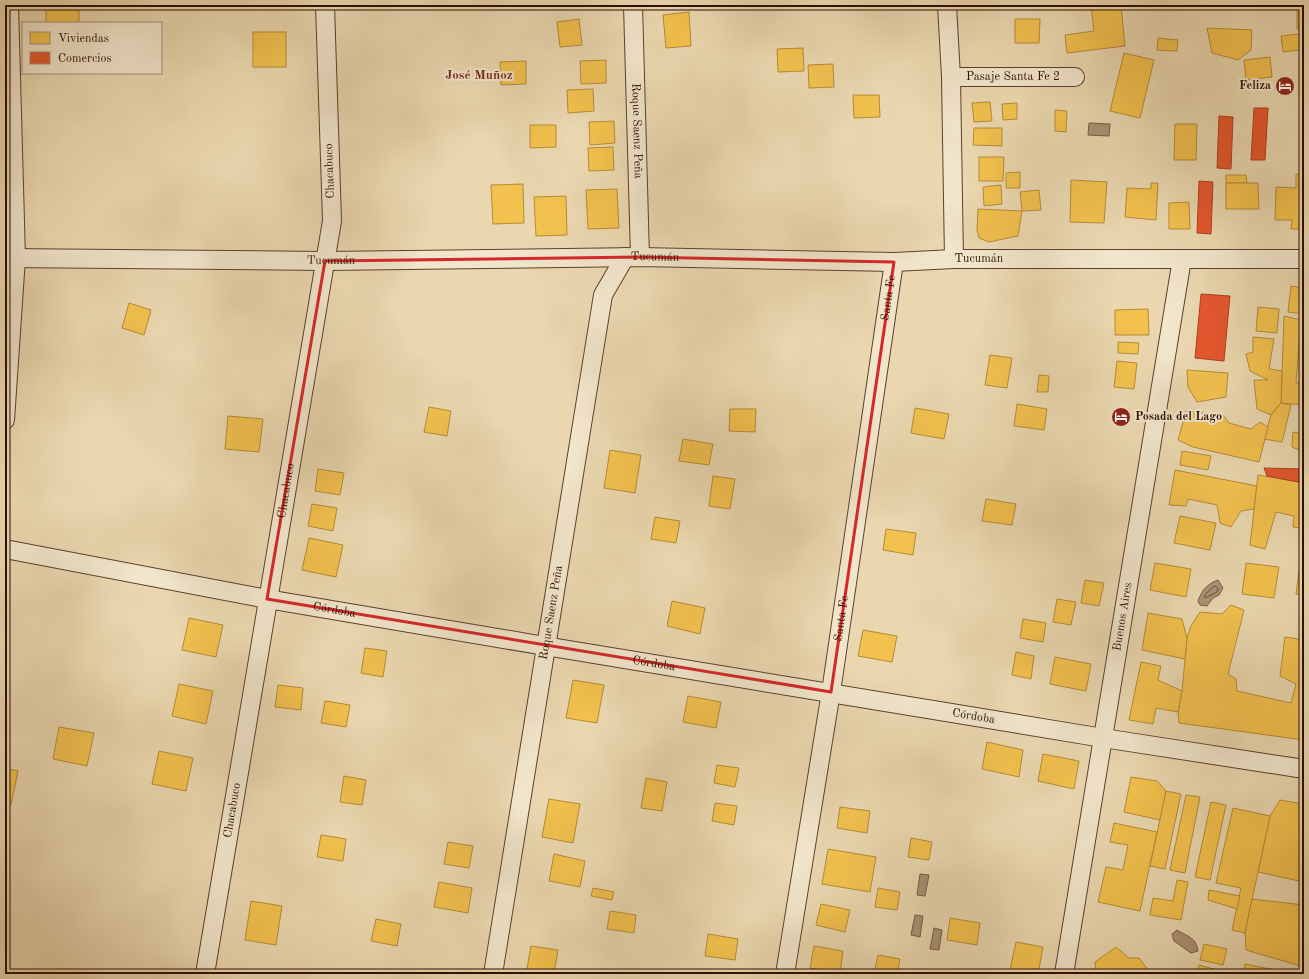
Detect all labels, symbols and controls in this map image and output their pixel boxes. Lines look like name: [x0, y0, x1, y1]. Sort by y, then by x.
legend: [22, 22, 162, 74]
text: Viviendas: [58, 33, 109, 45]
text: Comercios: [58, 53, 112, 65]
district label: José Muñoz: [445, 69, 513, 82]
street label: Pasaje Santa Fe 2: [966, 71, 1060, 83]
hotel icon: Feliza: [1274, 75, 1296, 97]
place label: Feliza: [1239, 80, 1271, 92]
street label: Roque Saenz Peña: [629, 83, 644, 179]
street label: Chacabuco: [323, 143, 337, 199]
street label: Tucumán: [631, 251, 680, 264]
street label: Tucumán: [955, 253, 1004, 265]
street label: Tucumán: [307, 255, 356, 267]
street label: Santa Fe: [879, 274, 898, 322]
hotel icon: Posada del Lago: [1110, 406, 1132, 428]
place label: Posada del Lago: [1135, 411, 1222, 423]
street label: Chacabuco: [276, 462, 297, 519]
street label: Roque Saenz Peña: [538, 565, 565, 661]
street label: Buenos Aires: [1111, 582, 1135, 652]
street label: Santa Fe: [832, 594, 851, 642]
street label: Córdoba: [312, 601, 357, 620]
street label: Córdoba: [632, 655, 676, 673]
street label: Córdoba: [951, 707, 996, 726]
street label: Chacabuco: [222, 782, 243, 839]

